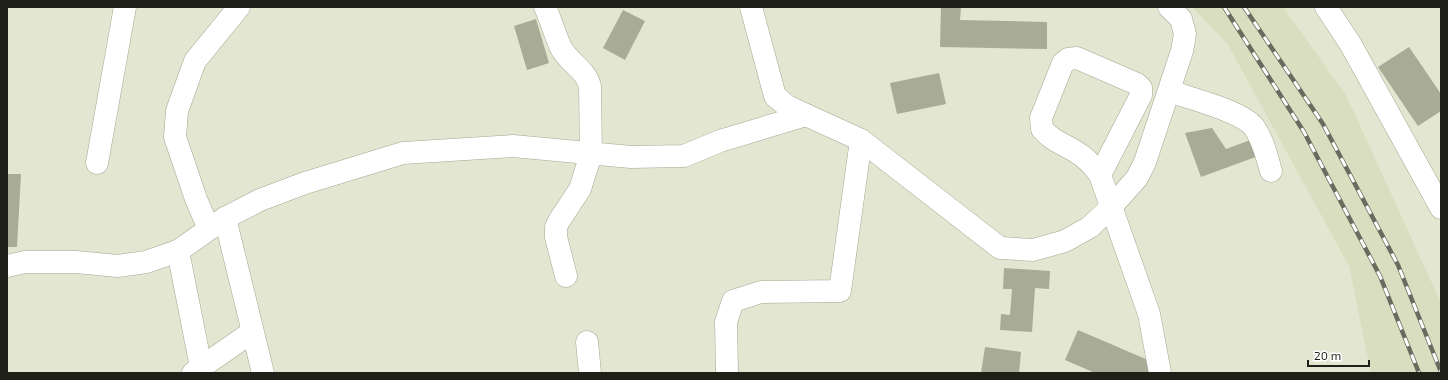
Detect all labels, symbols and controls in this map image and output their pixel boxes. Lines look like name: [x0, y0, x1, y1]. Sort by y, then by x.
scale bar: [1308, 342, 1369, 368]
text: 20 m: [1314, 348, 1341, 362]

